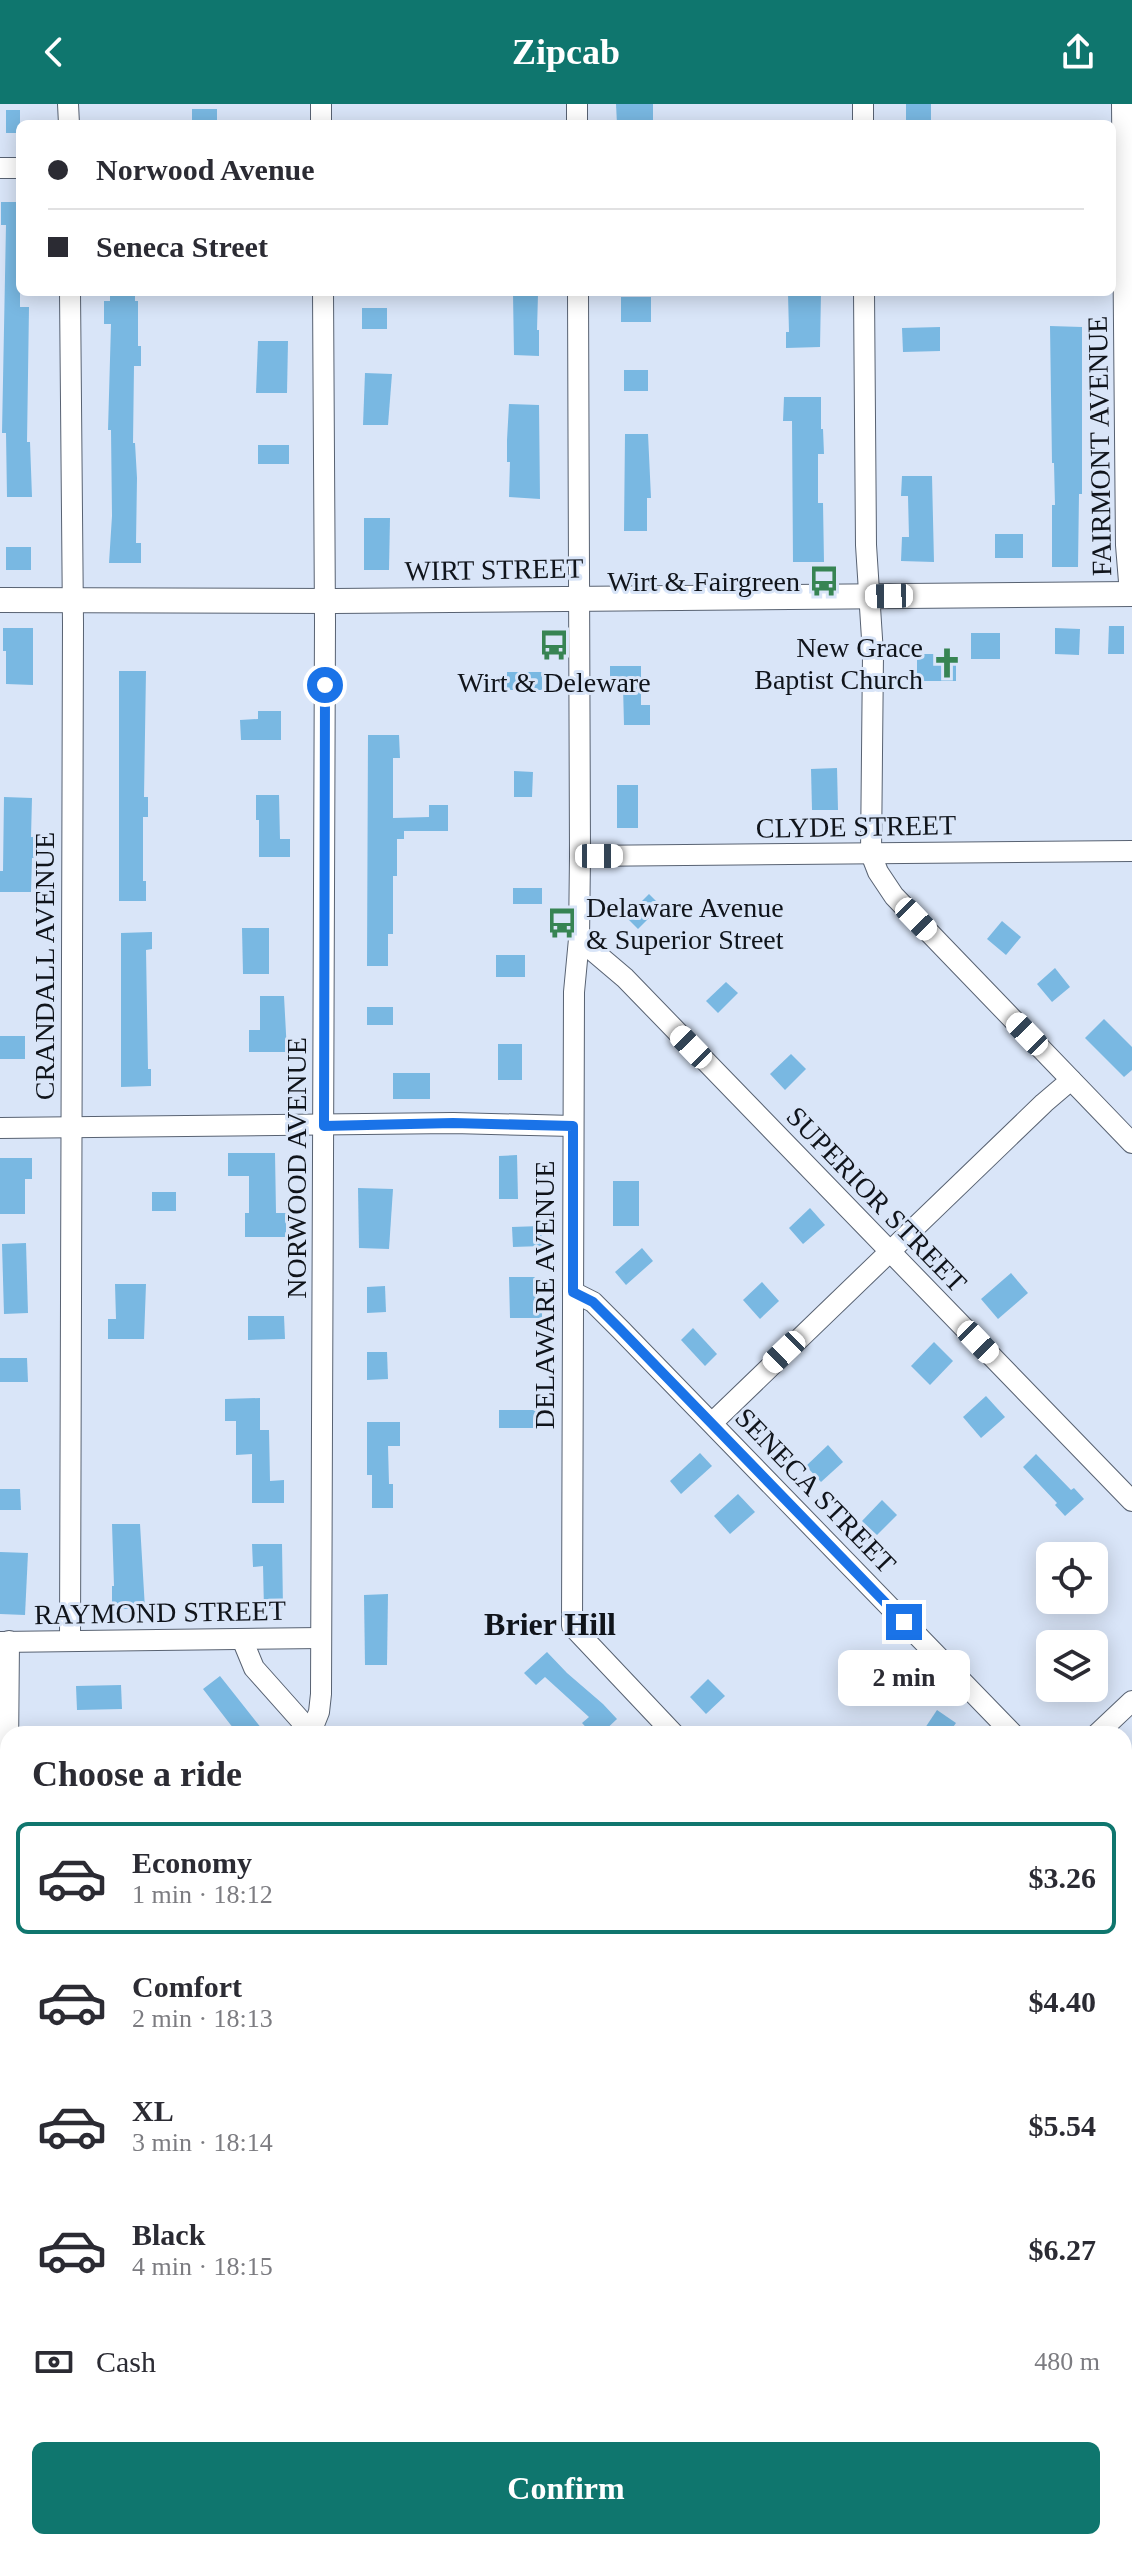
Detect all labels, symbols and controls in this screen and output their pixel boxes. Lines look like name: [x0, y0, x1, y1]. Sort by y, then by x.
icon: back: [32, 30, 76, 74]
icon: share: [1056, 30, 1100, 74]
text: Zipcab: [512, 32, 620, 72]
text: Norwood Avenue: [96, 153, 315, 186]
text: Seneca Street: [96, 230, 268, 263]
street label: FAIRMONT AVENUE: [1082, 315, 1117, 577]
street label: WIRT STREET: [404, 552, 584, 587]
bus stop icon: Wirt & Fairgreen: [807, 564, 841, 598]
place label: Wirt & Fairgreen: [607, 566, 800, 597]
car: [865, 584, 913, 608]
bus stop icon: Wirt & Deleware: [537, 628, 571, 662]
place label: New Grace Baptist Church: [754, 632, 923, 695]
church icon: New Grace Baptist Church: [930, 646, 964, 680]
route start: [307, 667, 343, 703]
place label: Wirt & Deleware: [457, 667, 651, 698]
street label: CLYDE STREET: [756, 809, 956, 844]
street label: CRANDALL AVENUE: [29, 832, 60, 1100]
car: [575, 844, 623, 868]
place label: Delaware Avenue & Superior Street: [586, 892, 784, 955]
car: [891, 893, 941, 945]
bus stop icon: Delaware Avenue & Superior Street: [545, 906, 579, 940]
car: [1002, 1008, 1052, 1060]
car: [666, 1021, 716, 1073]
street label: NORWOOD AVENUE: [281, 1037, 312, 1299]
street label: SUPERIOR STREET: [780, 1100, 973, 1298]
street label: DELAWARE AVENUE: [529, 1161, 560, 1429]
car: [953, 1316, 1003, 1368]
car: [758, 1327, 810, 1377]
street label: SENECA STREET: [729, 1402, 902, 1579]
map controls: [1036, 1542, 1108, 1702]
button: locate: [1036, 1542, 1108, 1614]
street label: RAYMOND STREET: [34, 1595, 286, 1630]
route end: [886, 1604, 922, 1640]
district label: Brier Hill: [484, 1606, 616, 1642]
button: layers: [1036, 1630, 1108, 1702]
callout: 2 min: [838, 1650, 970, 1706]
text: 2 min: [873, 1663, 935, 1692]
text: Choose a ride: [32, 1754, 242, 1794]
icon: car: [36, 1842, 108, 1914]
text: Economy: [132, 1846, 252, 1879]
text: $3.26: [1029, 1861, 1096, 1894]
text: 1 min · 18:12: [132, 1880, 273, 1909]
icon: car: [36, 1966, 108, 2038]
text: Comfort: [132, 1970, 242, 2003]
text: $4.40: [1029, 1985, 1096, 2018]
text: 2 min · 18:13: [132, 2004, 273, 2033]
icon: car: [36, 2090, 108, 2162]
text: XL: [132, 2094, 174, 2127]
text: $5.54: [1029, 2109, 1096, 2142]
text: 3 min · 18:14: [132, 2128, 273, 2157]
icon: car: [36, 2214, 108, 2286]
text: Black: [132, 2218, 205, 2251]
text: $6.27: [1029, 2233, 1096, 2266]
text: 4 min · 18:15: [132, 2252, 273, 2281]
icon: cash: [32, 2340, 76, 2384]
text: Cash: [96, 2345, 156, 2378]
text: 480 m: [1034, 2347, 1100, 2376]
button: Confirm: [32, 2442, 1100, 2534]

